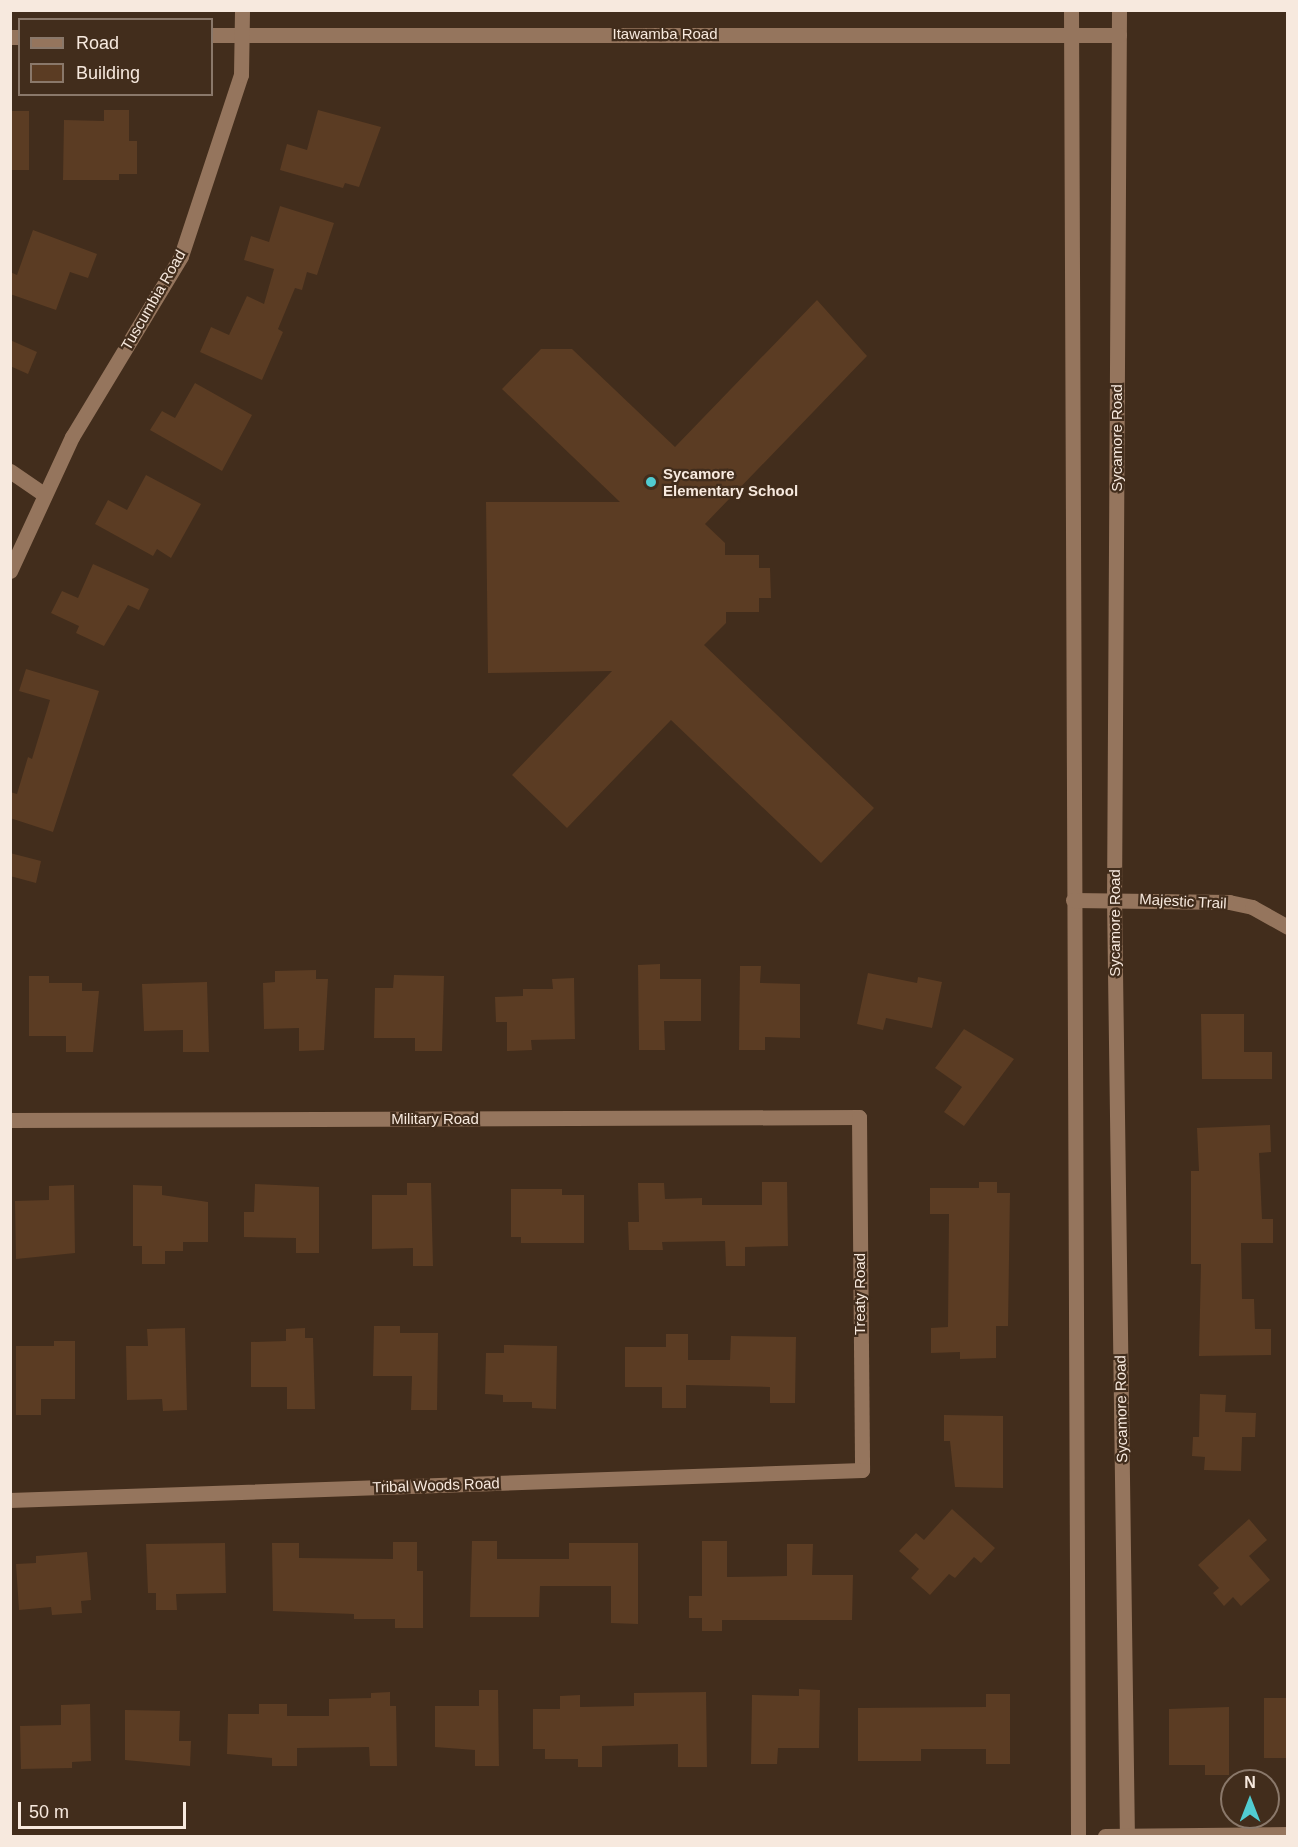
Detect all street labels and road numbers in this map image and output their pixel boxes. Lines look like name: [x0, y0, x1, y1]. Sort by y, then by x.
street label: Itawamba Road: [612, 25, 718, 43]
street label: Tuscumbia Road: [117, 247, 189, 353]
street label: Sycamore Road: [1108, 384, 1126, 492]
street label: Sycamore Road: [1106, 869, 1124, 977]
street label: Majestic Trail: [1139, 890, 1227, 912]
street label: Military Road: [391, 1110, 479, 1128]
street label: Treaty Road: [851, 1253, 869, 1335]
street label: Sycamore Road: [1111, 1355, 1131, 1463]
street label: Tribal Woods Road: [372, 1474, 500, 1496]

